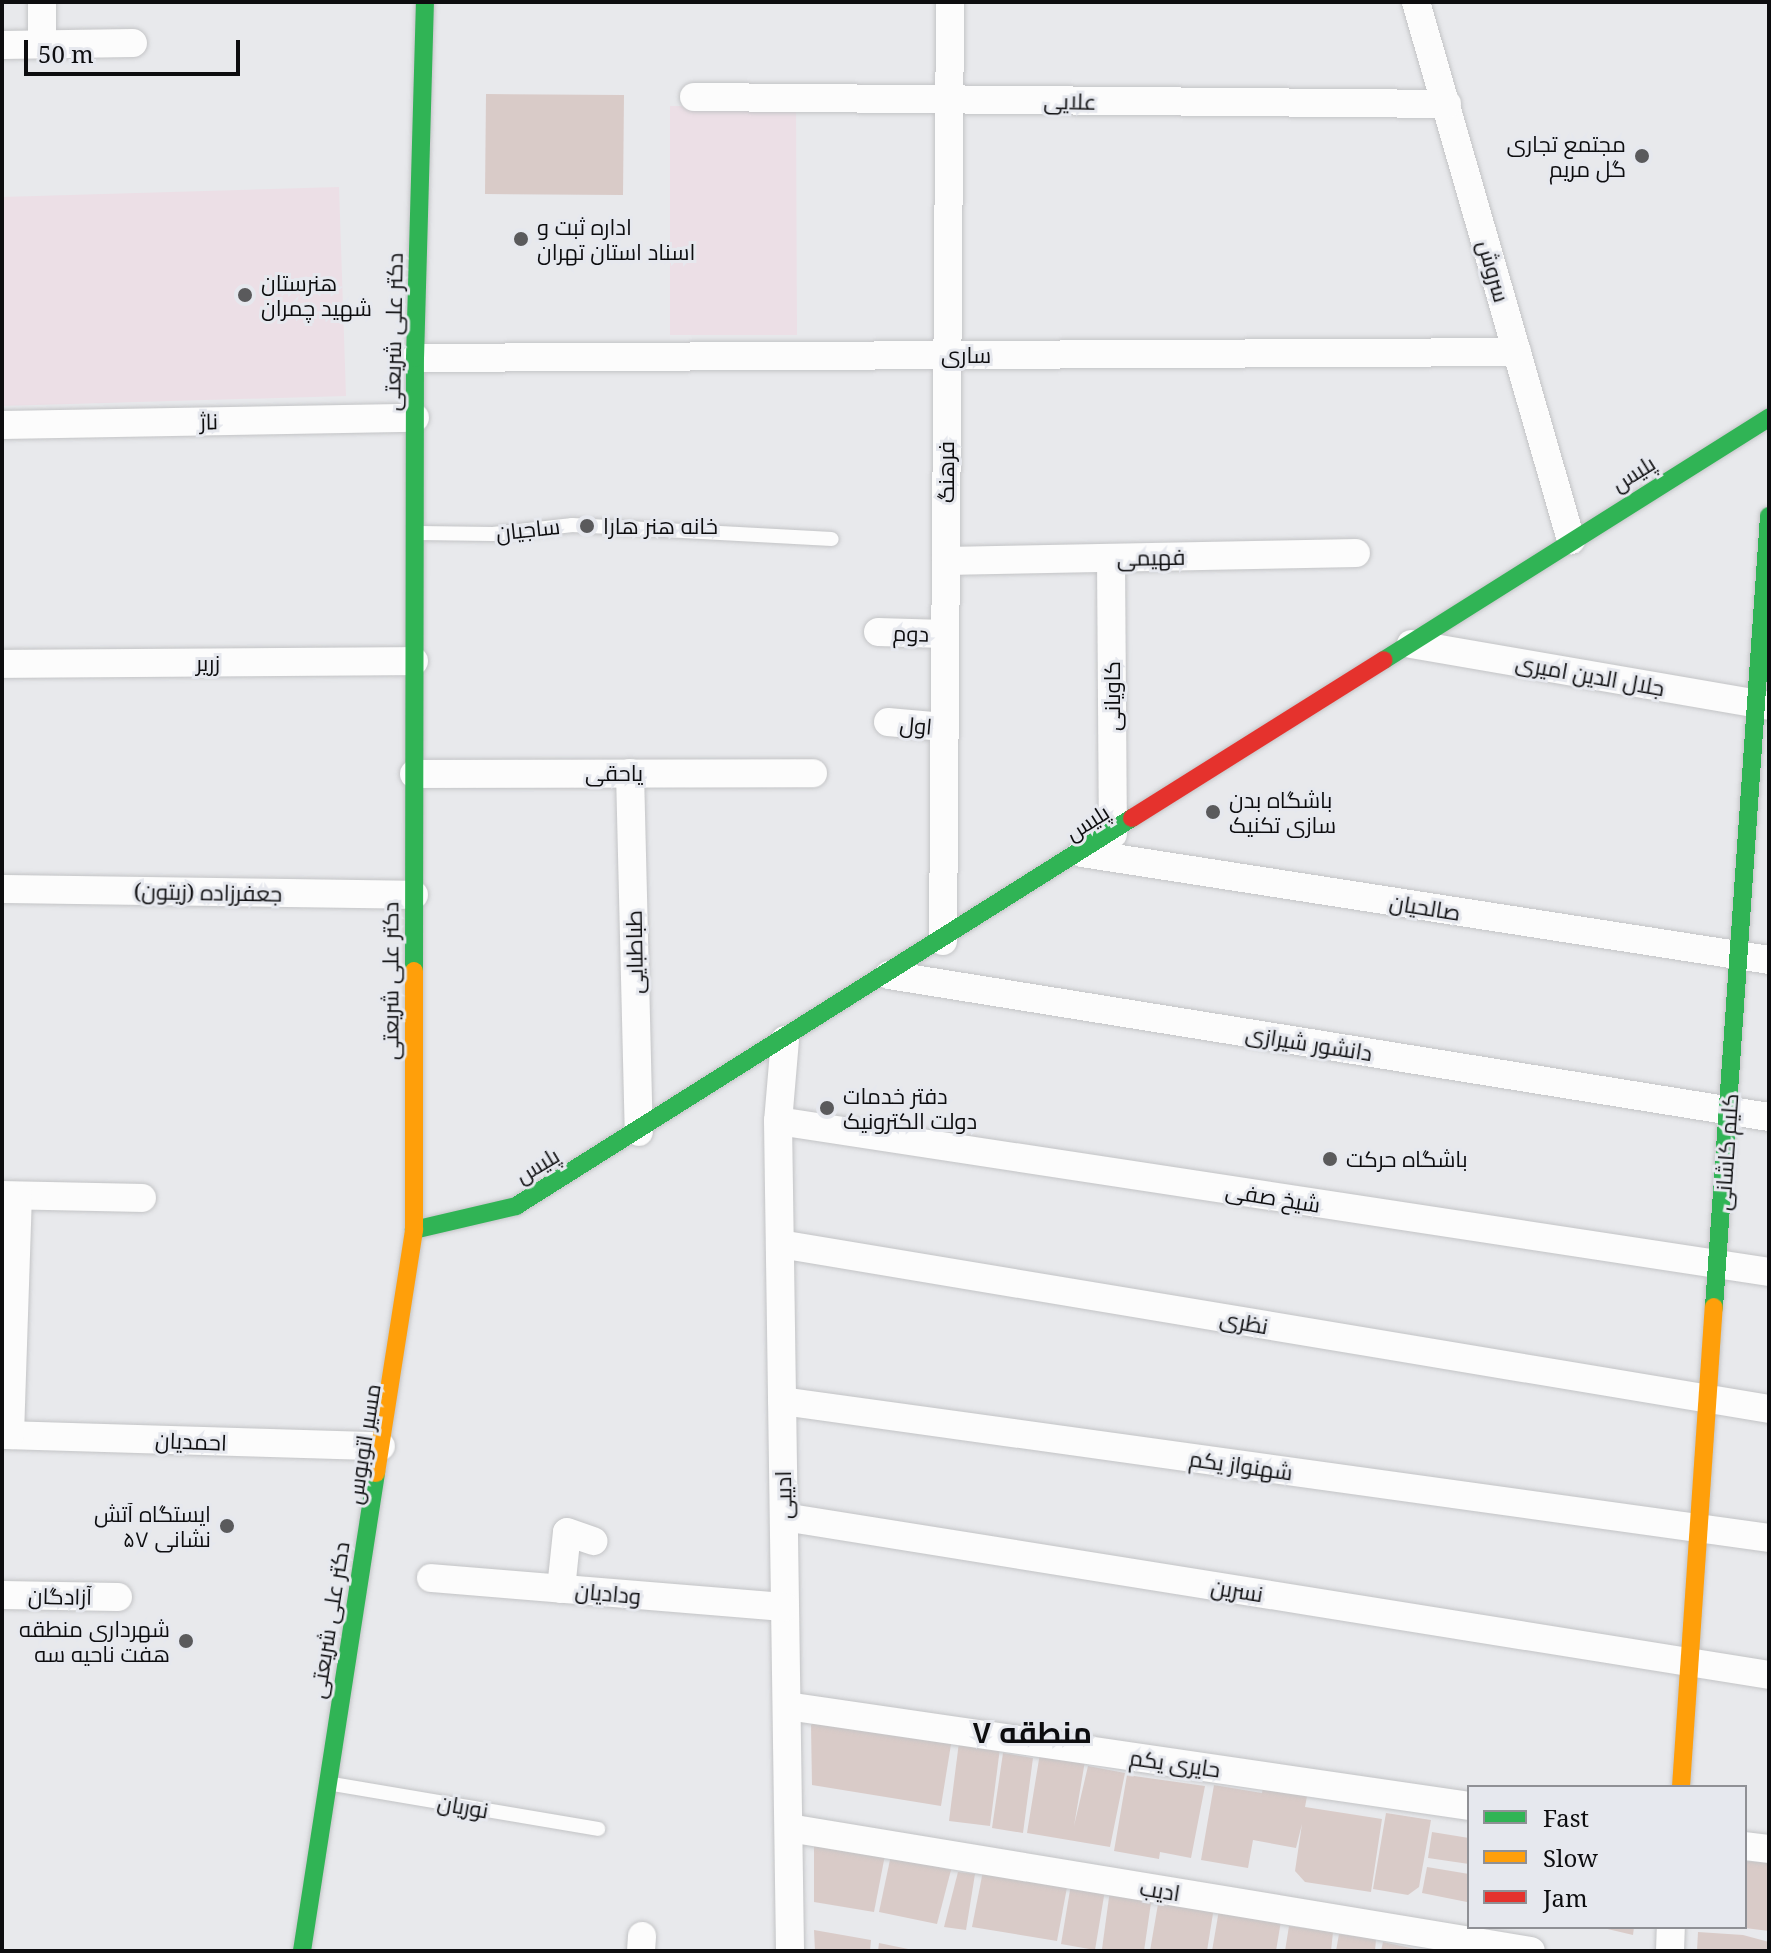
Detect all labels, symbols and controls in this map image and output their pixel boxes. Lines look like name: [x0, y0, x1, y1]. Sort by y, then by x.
scale bar: [28, 24, 244, 74]
text: 50 m: [38, 37, 94, 70]
street label: علایی: [1043, 87, 1097, 115]
place label: مجتمع تجاری گل مریم: [1507, 130, 1626, 182]
marker: مجتمع تجاری گل مریم: [1633, 147, 1651, 165]
place label: اداره ثبت و اسناد استان تهران: [537, 213, 695, 264]
marker: اداره ثبت و اسناد استان تهران: [512, 230, 530, 248]
street label: سروش: [1473, 237, 1515, 305]
street label: دکتر علی شریعتی: [378, 253, 408, 411]
place label: هنرستان شهید چمران: [261, 269, 372, 320]
marker: هنرستان شهید چمران: [236, 286, 254, 304]
street label: ساری: [941, 342, 991, 368]
street label: ناژ: [200, 408, 218, 434]
street label: فرهنگ: [933, 441, 959, 503]
street label: پلیس: [1606, 449, 1660, 497]
street label: ساجیان: [495, 513, 561, 545]
place label: خانه هنر هارا: [603, 513, 718, 539]
marker: خانه هنر هارا: [578, 517, 596, 535]
street label: فهیمی: [1116, 543, 1186, 571]
street label: دوم: [892, 619, 930, 647]
street label: جلال الدین امیری: [1513, 649, 1667, 701]
street label: زریر: [196, 650, 220, 676]
street label: کاویانی: [1099, 661, 1125, 731]
street label: اول: [899, 710, 933, 740]
street label: یاحقی: [585, 760, 643, 786]
place label: باشگاه بدن سازی تکنیک: [1229, 786, 1336, 838]
street label: پلیس: [1060, 798, 1114, 846]
marker: باشگاه بدن سازی تکنیک: [1204, 803, 1222, 821]
street label: جعفرزاده (زیتون): [134, 878, 282, 906]
street label: صالحیان: [1388, 888, 1462, 926]
street label: دکتر علی شریعتی: [377, 902, 403, 1060]
street label: طباطبایی: [620, 910, 648, 994]
street label: دانشور شیرازی: [1244, 1020, 1374, 1066]
place label: دفتر خدمات دولت الکترونیک: [843, 1082, 977, 1134]
street label: کلیم کاشانی: [1709, 1093, 1743, 1211]
marker: دفتر خدمات دولت الکترونیک: [818, 1099, 836, 1117]
street label: پلیس: [510, 1142, 564, 1188]
place label: باشگاه حرکت: [1346, 1146, 1468, 1172]
marker: باشگاه حرکت: [1321, 1150, 1339, 1168]
street label: شیخ صفی: [1224, 1176, 1322, 1218]
street label: نظری: [1218, 1305, 1270, 1339]
street label: مسیر اتوبوس: [340, 1382, 386, 1506]
street label: احمدیان: [155, 1427, 227, 1455]
street label: شهنواز یکم: [1188, 1445, 1294, 1485]
street label: ادیبی: [769, 1471, 797, 1519]
place label: ایستگاه آتش نشانی ۵۷: [94, 1500, 211, 1552]
marker: ایستگاه آتش نشانی ۵۷: [218, 1517, 236, 1535]
street label: دکتر علی شریعتی: [304, 1540, 354, 1700]
street label: نسرین: [1209, 1573, 1265, 1607]
street label: ودادیان: [574, 1577, 642, 1609]
street label: آزادگان: [28, 1582, 92, 1610]
place label: شهرداری منطقه هفت ناحیه سه: [19, 1615, 170, 1666]
marker: شهرداری منطقه هفت ناحیه سه: [177, 1632, 195, 1650]
district label: منطقه ۷: [972, 1714, 1092, 1750]
street label: حایری یکم: [1128, 1744, 1222, 1782]
legend: [1467, 1785, 1747, 1929]
street label: نوریان: [435, 1789, 491, 1823]
text: Fast: [1543, 1801, 1589, 1834]
text: Slow: [1543, 1841, 1598, 1874]
street label: ادیب: [1138, 1874, 1182, 1906]
text: Jam: [1543, 1881, 1588, 1914]

